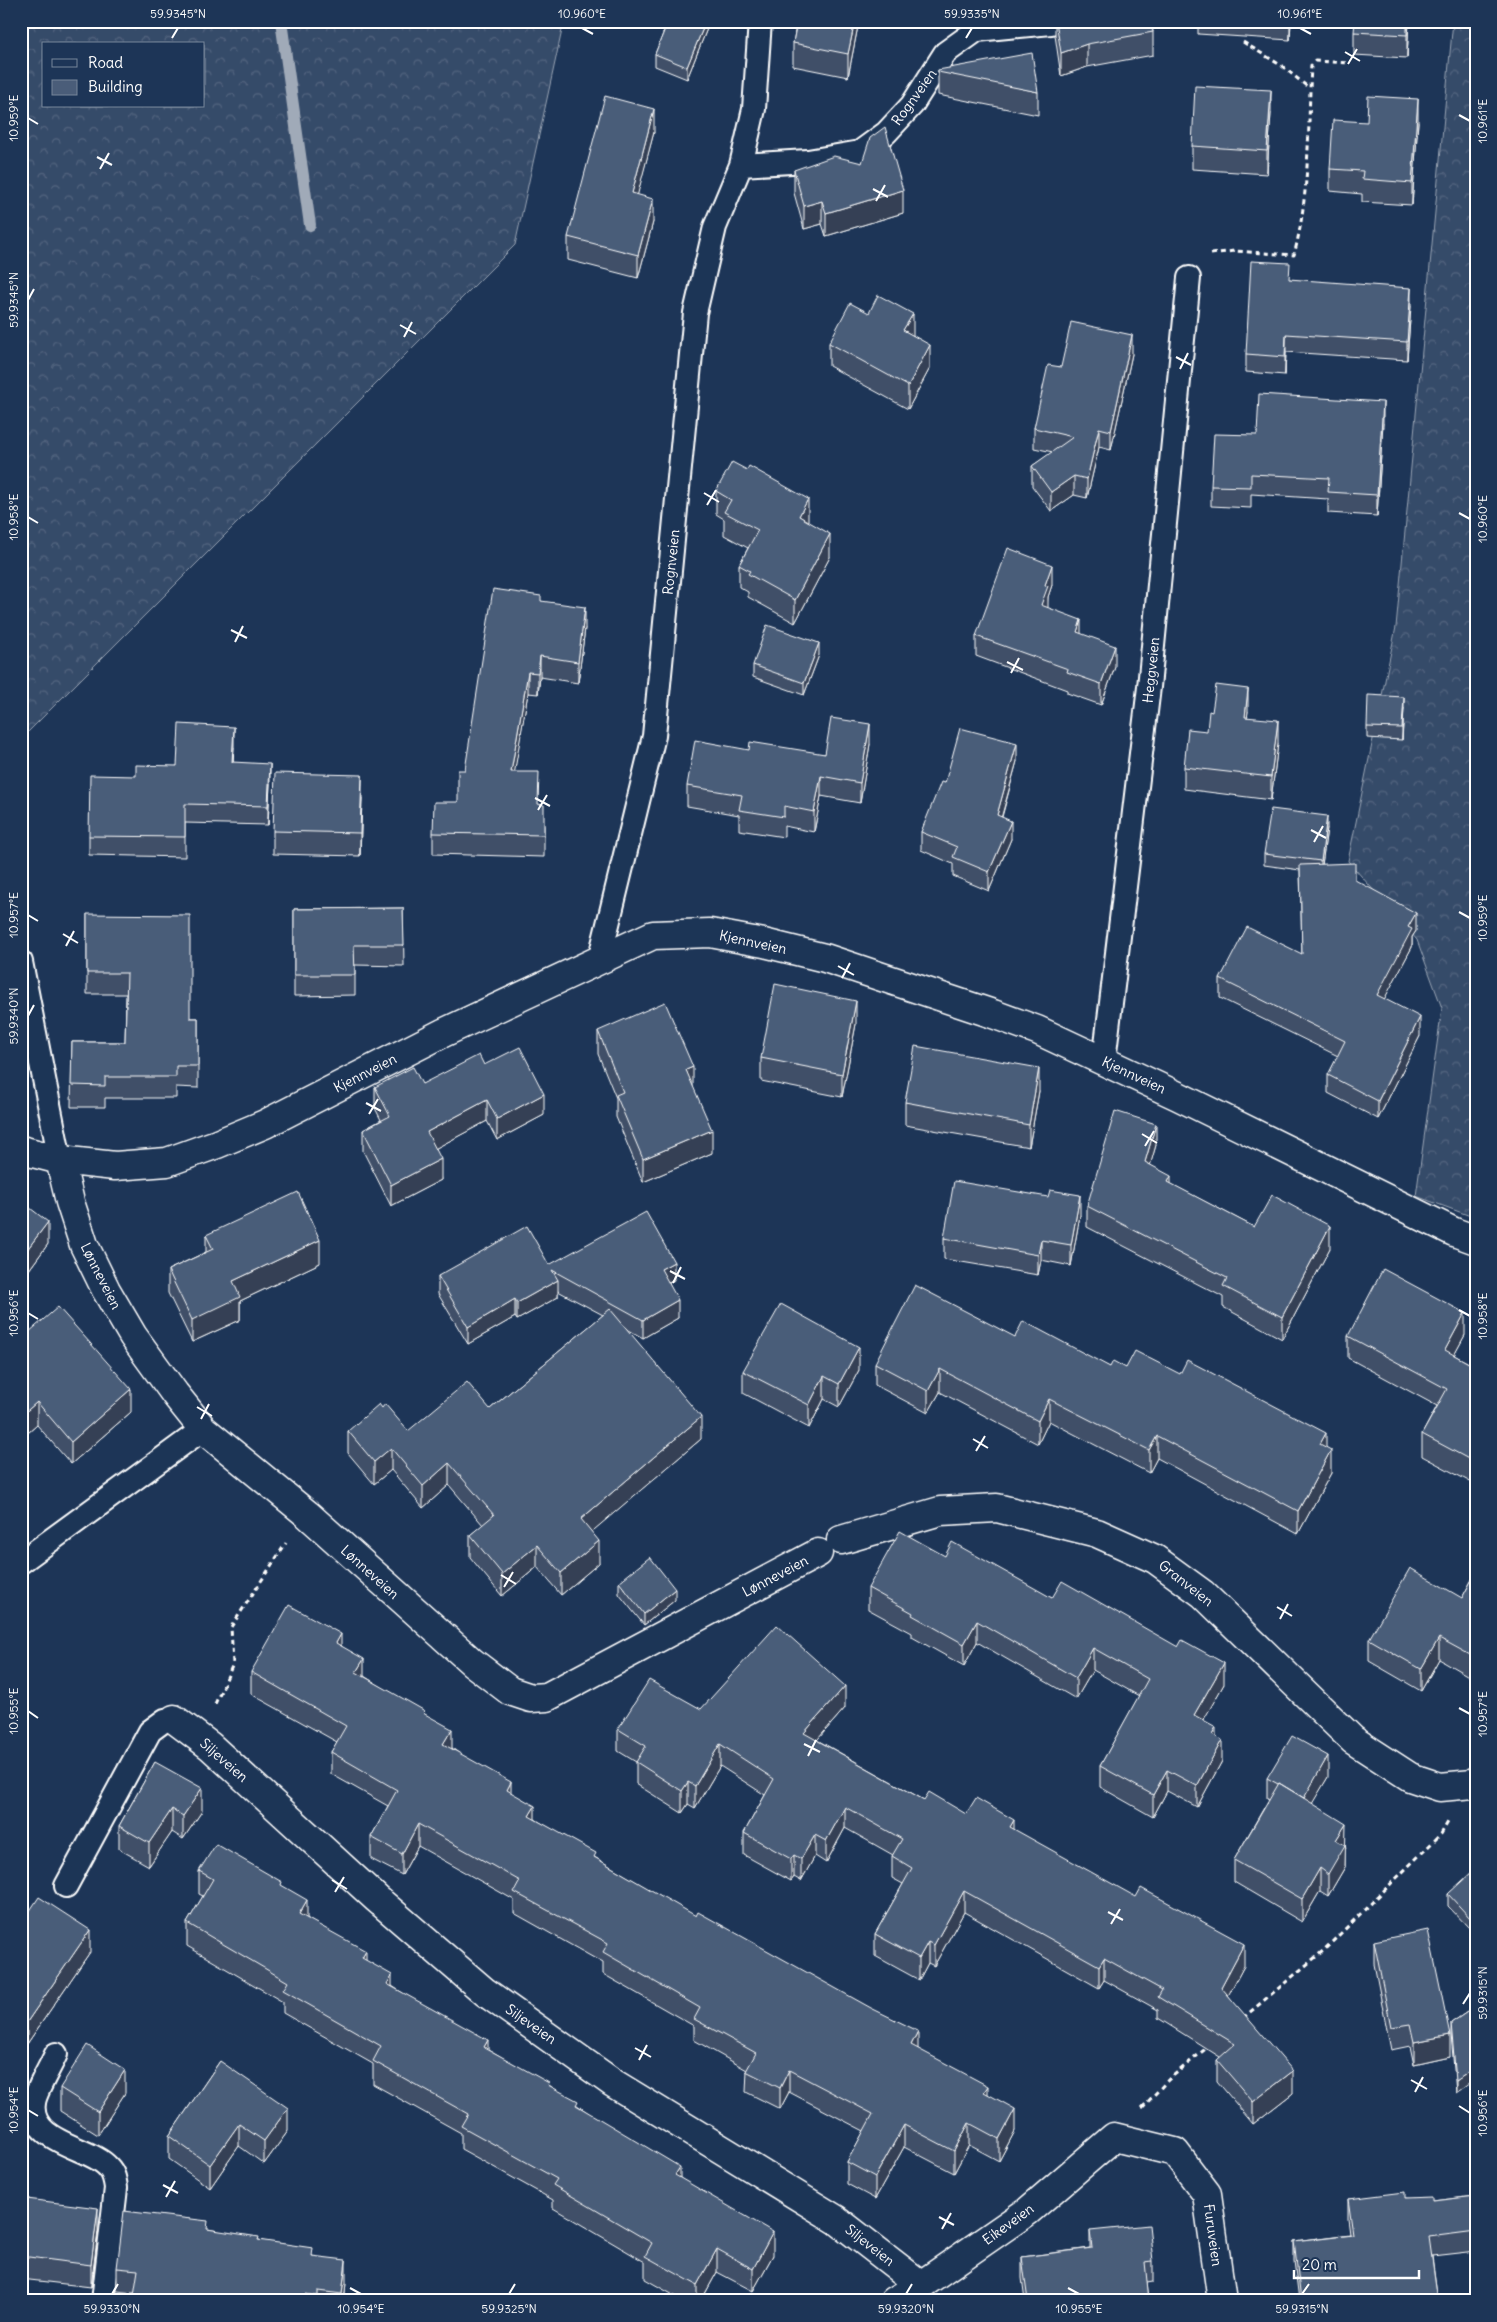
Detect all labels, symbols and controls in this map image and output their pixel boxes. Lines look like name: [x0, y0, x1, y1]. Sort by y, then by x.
text: 59.9345°N: [150, 6, 206, 21]
text: 10.960°E: [558, 6, 606, 21]
text: 59.9335°N: [944, 6, 1000, 21]
text: 10.961°E: [1278, 6, 1322, 21]
legend: [42, 42, 205, 108]
text: Road: [88, 53, 123, 72]
street label: Rognveien: [887, 65, 941, 129]
text: Building: [88, 77, 143, 96]
text: 10.959°E: [6, 95, 21, 141]
text: 10.961°E: [1475, 99, 1490, 143]
text: 59.9345°N: [6, 272, 21, 328]
text: 10.958°E: [6, 494, 21, 540]
text: 10.960°E: [1475, 495, 1490, 543]
street label: Rognveien: [659, 528, 683, 596]
street label: Heggveien: [1139, 636, 1163, 704]
text: 10.957°E: [6, 892, 21, 938]
text: 10.959°E: [1475, 895, 1490, 941]
street label: Kjennveien: [718, 926, 788, 958]
text: 59.9340°N: [6, 988, 21, 1044]
street label: Kjennveien: [330, 1049, 400, 1097]
street label: Kjennveien: [1099, 1052, 1169, 1098]
street label: Lønneveien: [77, 1240, 125, 1312]
text: 10.956°E: [6, 1290, 21, 1336]
text: 10.958°E: [1475, 1293, 1490, 1339]
street label: Lønneveien: [337, 1541, 403, 1603]
street label: Lønneveien: [739, 1551, 811, 1601]
street label: Granveien: [1155, 1556, 1217, 1610]
text: 10.955°E: [6, 1688, 21, 1734]
text: 10.957°E: [1475, 1691, 1490, 1737]
street label: Siljeveien: [196, 1734, 252, 1786]
text: 59.9315°N: [1475, 1966, 1490, 2020]
street label: Siljeveien: [502, 2000, 560, 2048]
text: 10.954°E: [6, 2087, 21, 2133]
text: 10.956°E: [1475, 2090, 1490, 2136]
street label: Eikeveien: [979, 2199, 1037, 2249]
street label: Furuveien: [1200, 2203, 1226, 2267]
street label: Siljeveien: [842, 2220, 898, 2270]
scale bar: [1294, 2247, 1420, 2279]
text: 20 m: [1302, 2255, 1337, 2274]
text: 59.9330°N: [84, 2301, 140, 2316]
text: 10.954°E: [338, 2301, 384, 2316]
text: 59.9325°N: [481, 2301, 537, 2316]
text: 59.9320°N: [878, 2301, 934, 2316]
text: 10.955°E: [1056, 2301, 1102, 2316]
text: 59.9315°N: [1275, 2301, 1329, 2316]

